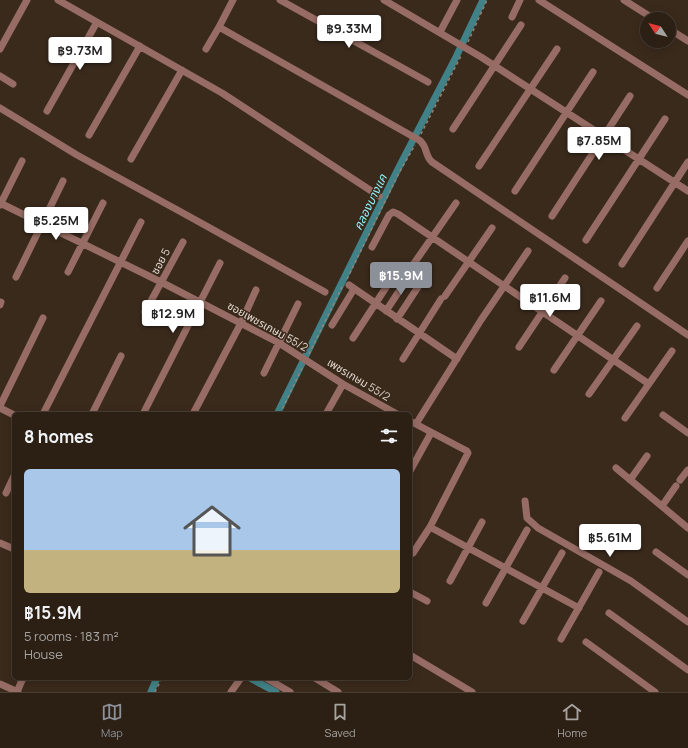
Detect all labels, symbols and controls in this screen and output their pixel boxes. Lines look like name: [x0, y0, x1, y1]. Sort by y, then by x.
north arrow: [640, 12, 676, 48]
map controls: [640, 12, 676, 48]
pin: ฿9.33M: [316, 15, 382, 49]
text: ฿9.33M: [326, 19, 372, 37]
pin: ฿9.73M: [47, 37, 113, 71]
text: ฿9.73M: [57, 41, 103, 59]
pin: ฿7.85M: [566, 127, 632, 161]
text: ฿7.85M: [577, 131, 621, 149]
water label: คลองบางแค: [349, 171, 391, 233]
pin: ฿5.25M: [23, 207, 89, 241]
text: ฿5.25M: [33, 211, 79, 229]
street label: ซอย 5: [147, 245, 173, 277]
pin: ฿15.9M: [368, 262, 434, 296]
text: ฿15.9M: [379, 266, 423, 284]
pin: ฿11.6M: [517, 284, 583, 318]
text: ฿11.6M: [529, 288, 571, 306]
street label: ซอยเพชรเกษม 55/2: [225, 298, 311, 354]
pin: ฿12.9M: [140, 300, 206, 334]
text: ฿12.9M: [151, 304, 195, 322]
street label: เพชรเกษม 55/2: [325, 354, 393, 404]
text: 8 homes: [24, 425, 94, 448]
icon: filters: [378, 425, 400, 447]
icon: home: [176, 495, 248, 567]
pin: ฿5.61M: [577, 524, 643, 558]
text: ฿5.61M: [588, 528, 632, 546]
text: ฿15.9M: [24, 601, 82, 624]
text: 5 rooms · 183 m²: [24, 627, 119, 645]
text: House: [24, 645, 63, 663]
tab: Map: [101, 701, 123, 740]
tab: Saved: [325, 701, 356, 740]
tab: Home: [557, 701, 587, 740]

